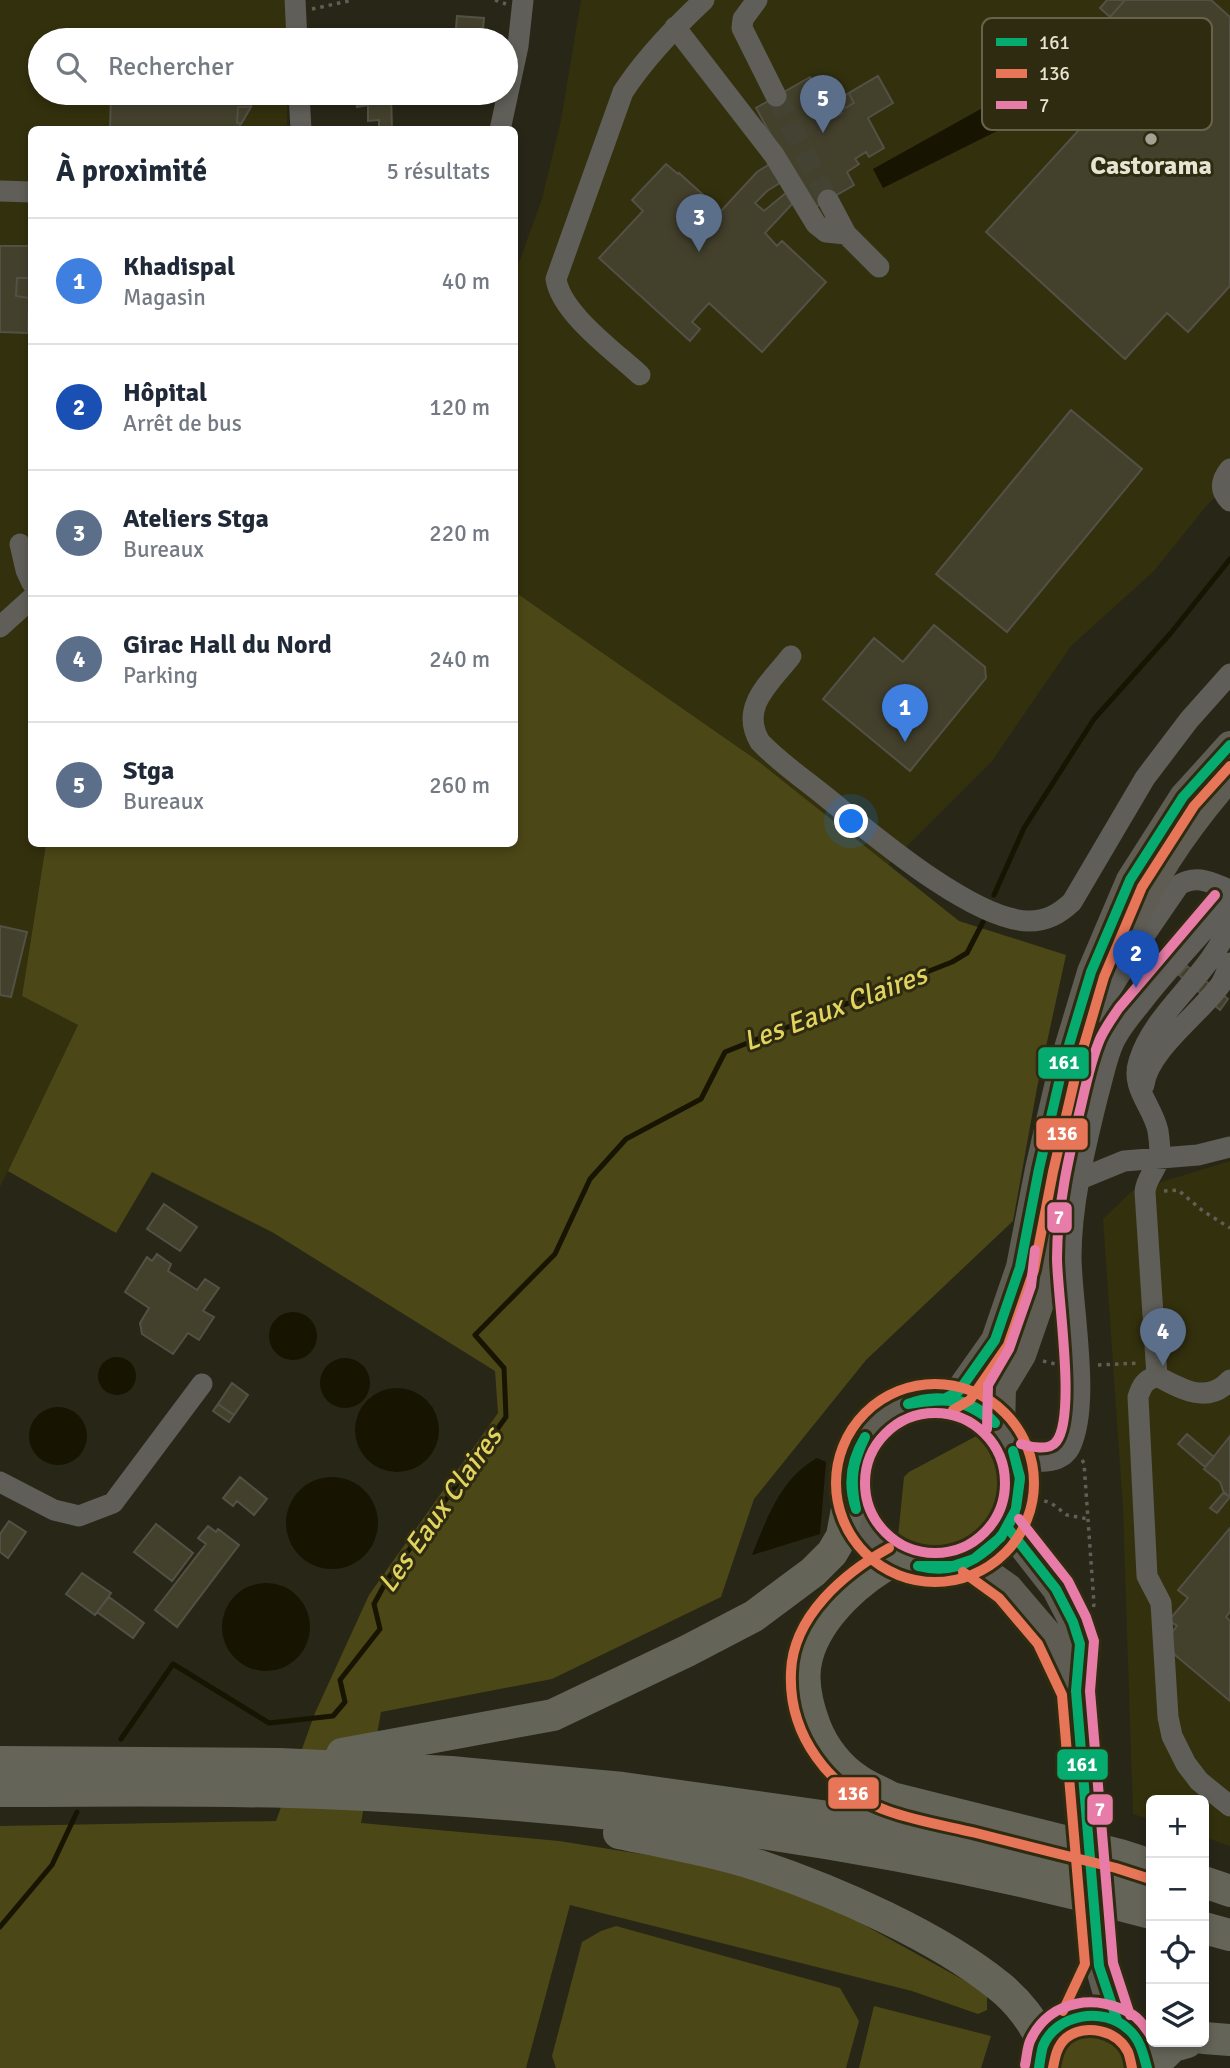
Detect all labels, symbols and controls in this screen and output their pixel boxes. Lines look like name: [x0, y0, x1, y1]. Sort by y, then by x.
legend: [982, 18, 1212, 130]
search box: [28, 28, 518, 105]
text: 161: [1039, 31, 1070, 55]
icon: search: [52, 48, 90, 86]
text: Rechercher: [108, 51, 234, 83]
text: 136: [1039, 62, 1070, 86]
pin: 5: [800, 75, 846, 133]
text: 7: [1039, 94, 1049, 118]
marker: Castorama: [1143, 131, 1159, 147]
place label: Castorama: [1090, 150, 1212, 182]
text: À proximité: [56, 153, 207, 190]
text: 5 résultats: [386, 157, 490, 186]
pin: 3: [676, 194, 722, 252]
text: Khadispal: [123, 251, 235, 283]
text: 1: [73, 267, 85, 296]
text: 40 m: [442, 267, 490, 296]
text: Magasin: [123, 283, 206, 312]
text: Hôpital: [123, 377, 207, 409]
text: 2: [73, 393, 85, 422]
text: 120 m: [429, 393, 490, 422]
text: Arrêt de bus: [123, 409, 242, 438]
text: Ateliers Stga: [123, 503, 269, 535]
text: 3: [73, 519, 85, 548]
text: 220 m: [429, 519, 490, 548]
text: Bureaux: [123, 535, 204, 564]
text: Girac Hall du Nord: [123, 629, 332, 661]
text: 4: [73, 645, 85, 674]
text: 240 m: [429, 645, 490, 674]
text: Parking: [123, 661, 198, 690]
pin: 1: [882, 684, 928, 742]
text: Stga: [123, 755, 174, 787]
text: 5: [73, 771, 85, 800]
text: 260 m: [429, 771, 490, 800]
text: Bureaux: [123, 787, 204, 816]
your location: [834, 804, 868, 838]
pin: 2: [1113, 930, 1159, 988]
water label: Les Eaux Claires: [739, 956, 934, 1059]
line badge: 161: [1037, 1046, 1090, 1080]
text: 161: [1049, 1051, 1079, 1075]
line badge: 136: [1035, 1117, 1089, 1151]
text: 136: [1047, 1122, 1077, 1146]
line badge: 7: [1046, 1201, 1073, 1234]
text: 7: [1054, 1206, 1064, 1230]
pin: 4: [1140, 1308, 1186, 1366]
water label: Les Eaux Claires: [371, 1419, 511, 1599]
line badge: 161: [1056, 1748, 1109, 1781]
text: 161: [1067, 1753, 1097, 1777]
line badge: 136: [827, 1776, 880, 1810]
text: 136: [838, 1782, 868, 1806]
line badge: 7: [1086, 1793, 1114, 1826]
map controls: [1146, 1795, 1209, 2047]
button: +: [1146, 1795, 1209, 1858]
text: 7: [1095, 1798, 1105, 1822]
button: −: [1146, 1858, 1209, 1921]
button: locate: [1146, 1921, 1209, 1984]
button: layers: [1146, 1984, 1209, 2047]

